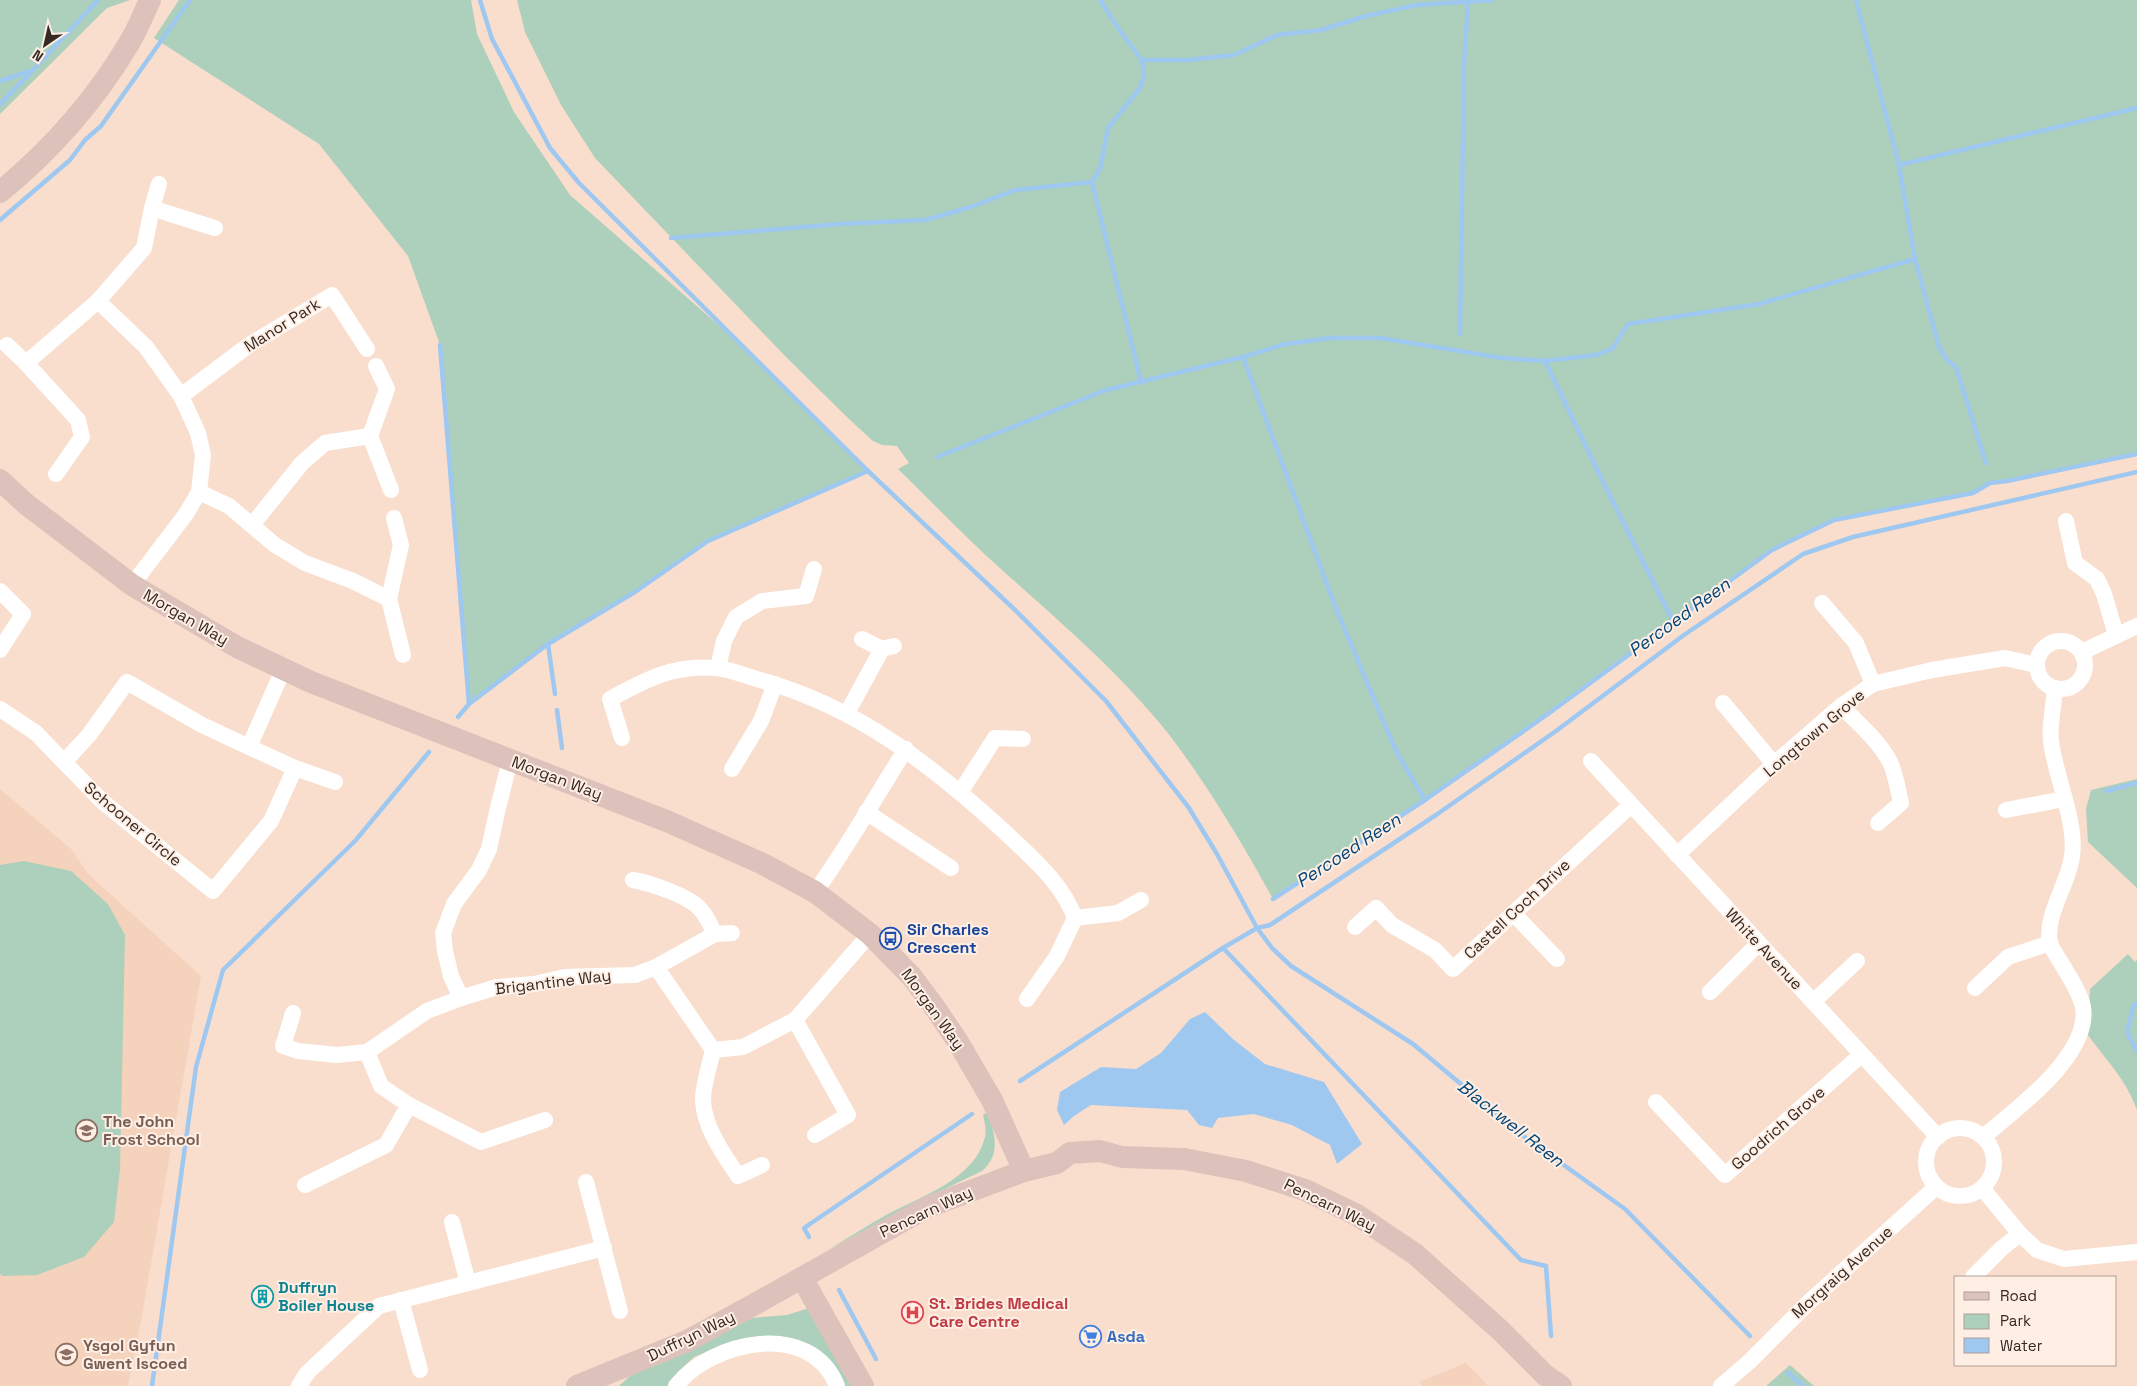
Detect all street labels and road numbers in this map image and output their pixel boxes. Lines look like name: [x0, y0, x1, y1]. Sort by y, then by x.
street label: Manor Park: [240, 293, 324, 357]
street label: Morgan Way: [139, 584, 233, 650]
street label: Longtown Grove: [1759, 685, 1869, 781]
street label: Morgan Way: [509, 751, 605, 805]
street label: Schooner Circle: [80, 777, 186, 871]
street label: Castell Coch Drive: [1459, 854, 1575, 964]
street label: White Avenue: [1721, 904, 1807, 994]
street label: Brigantine Way: [494, 964, 612, 1000]
street label: Morgan Way: [896, 964, 970, 1054]
street label: Goodrich Grove: [1727, 1081, 1829, 1175]
street label: Pencarn Way: [1281, 1174, 1379, 1236]
street label: Pencarn Way: [876, 1181, 976, 1243]
street label: Morgraig Avenue: [1787, 1221, 1897, 1323]
street label: Duffryn Way: [644, 1306, 738, 1366]

